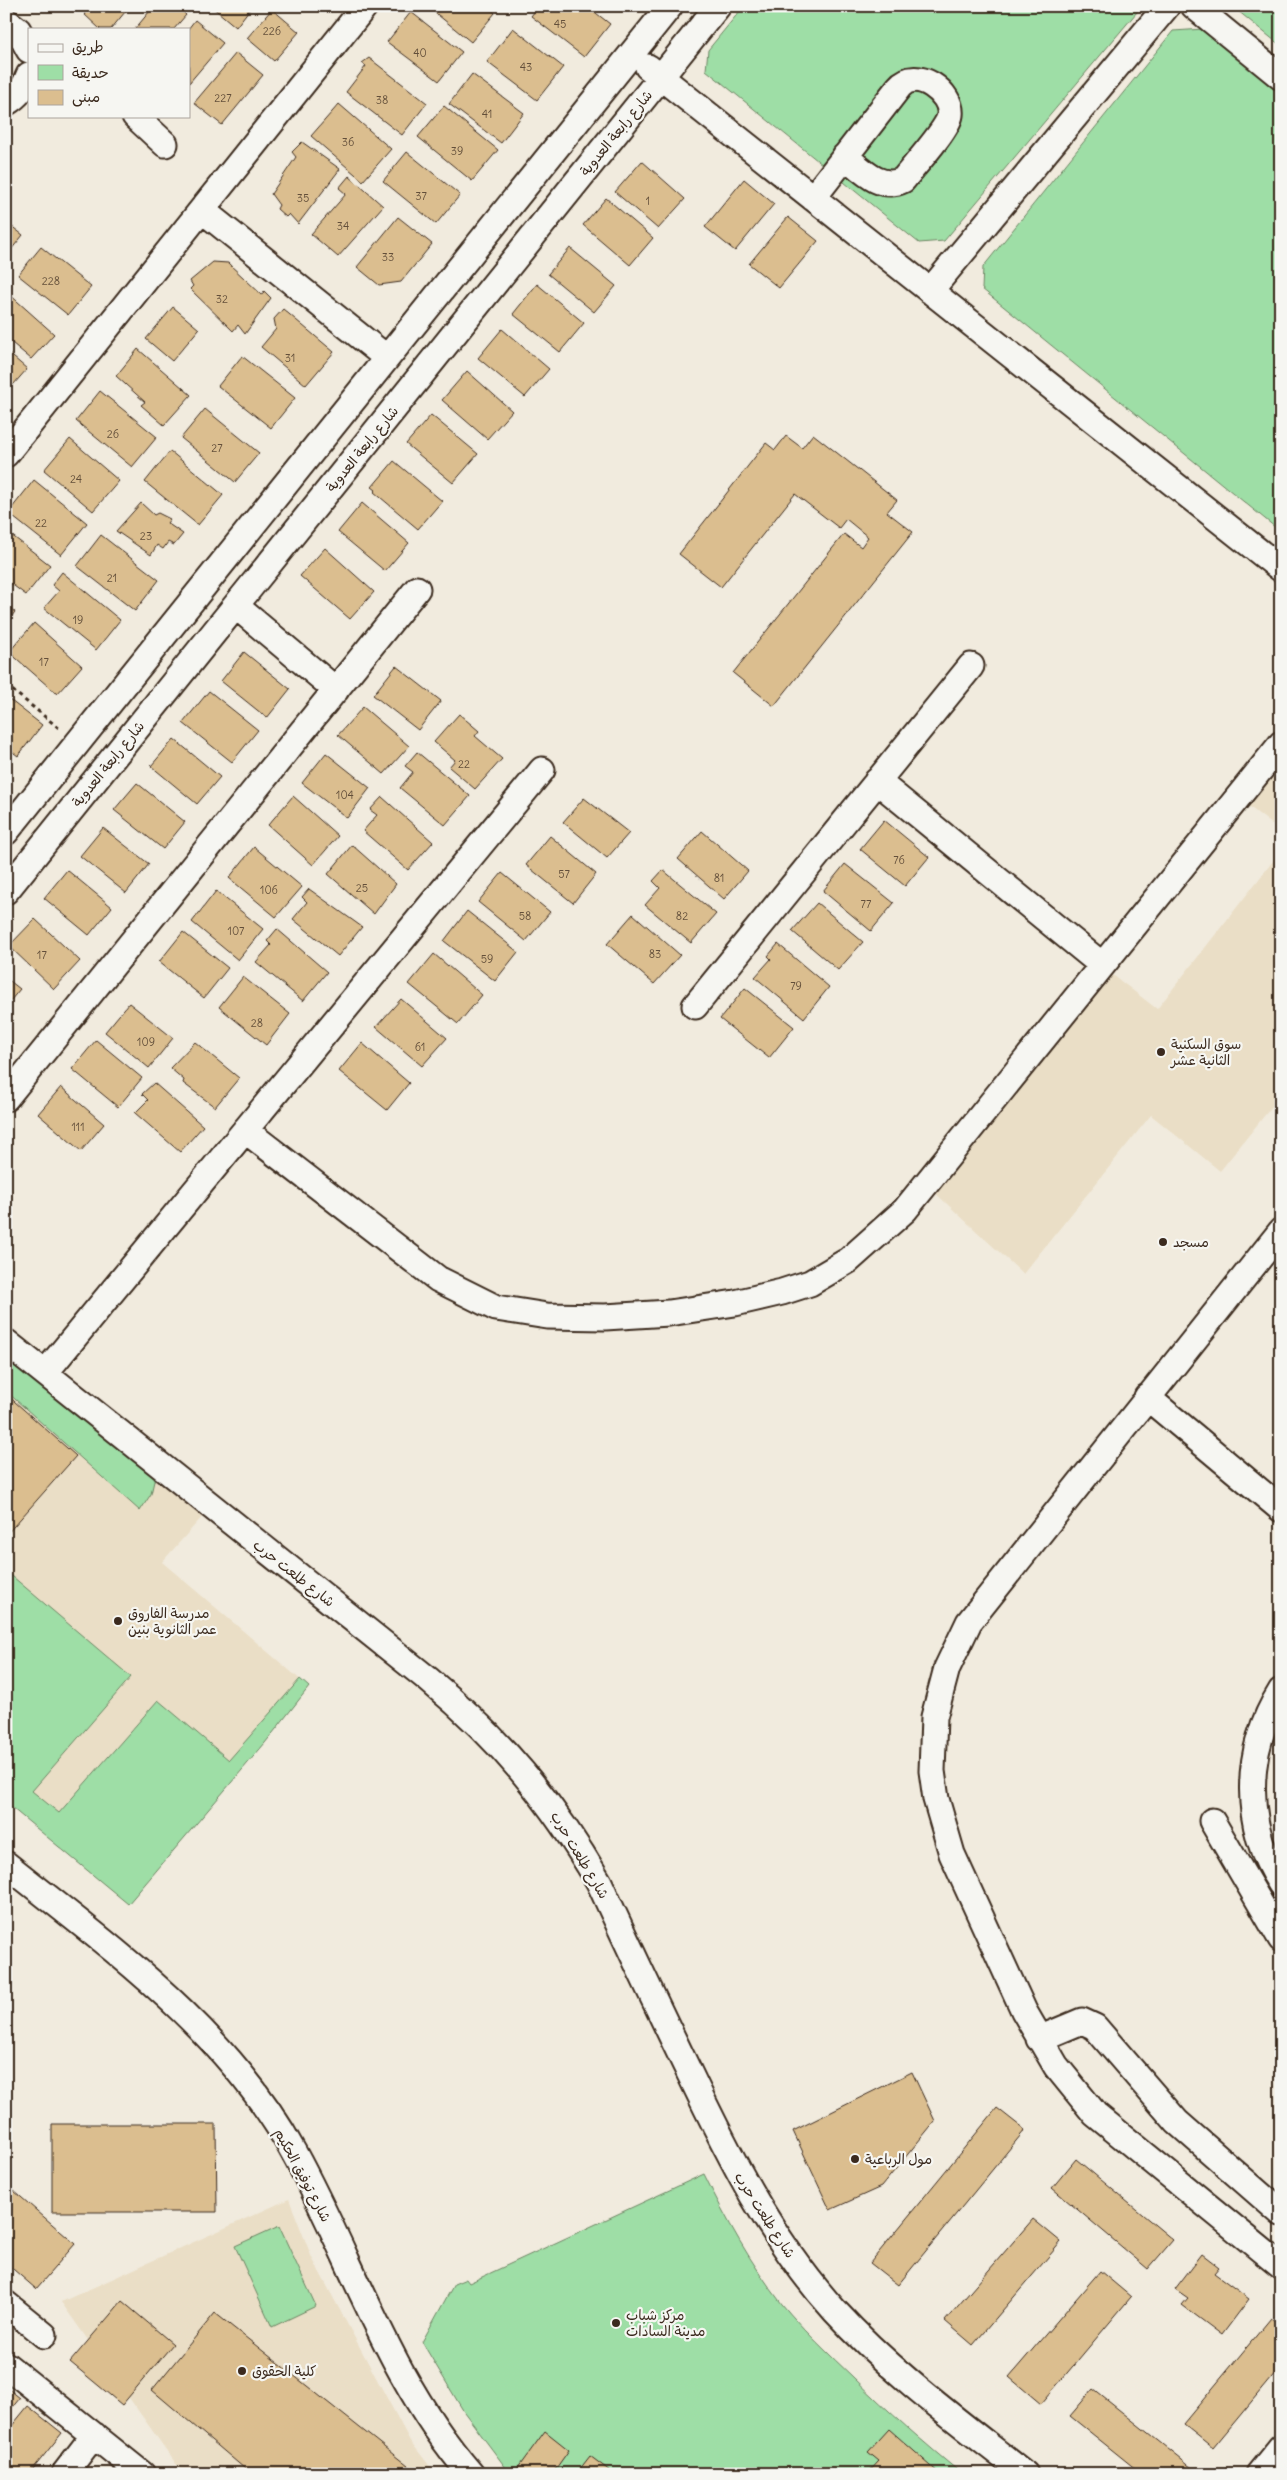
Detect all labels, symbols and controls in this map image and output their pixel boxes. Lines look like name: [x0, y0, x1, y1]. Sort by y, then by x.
house number: 45: [554, 17, 566, 31]
house number: 226: [263, 24, 281, 38]
legend: [28, 28, 190, 118]
text: طريق: [72, 37, 104, 56]
house number: 40: [413, 46, 427, 60]
house number: 43: [520, 60, 532, 74]
text: حديقة: [72, 63, 109, 82]
street label: شارع رابعة العدوية: [576, 86, 657, 180]
text: مبنى: [72, 87, 100, 107]
house number: 227: [214, 91, 232, 105]
house number: 38: [376, 93, 388, 107]
house number: 41: [482, 107, 492, 121]
house number: 36: [342, 135, 354, 149]
house number: 39: [451, 144, 463, 158]
house number: 37: [415, 189, 427, 203]
house number: 35: [297, 191, 309, 205]
house number: 1: [646, 194, 650, 208]
house number: 34: [337, 219, 349, 233]
house number: 33: [382, 250, 394, 264]
house number: 228: [42, 274, 60, 288]
house number: 32: [216, 292, 228, 306]
house number: 31: [285, 351, 295, 365]
street label: شارع رابعة العدوية: [322, 402, 403, 496]
house number: 26: [107, 427, 119, 441]
house number: 27: [211, 441, 223, 455]
house number: 24: [70, 472, 82, 486]
house number: 22: [35, 516, 47, 530]
house number: 23: [140, 529, 152, 543]
house number: 21: [107, 571, 117, 585]
house number: 19: [73, 613, 83, 627]
house number: 17: [39, 655, 49, 669]
street label: شارع رابعة العدوية: [68, 717, 149, 811]
house number: 22: [458, 757, 470, 771]
house number: 104: [336, 788, 354, 802]
house number: 76: [893, 853, 905, 867]
house number: 57: [558, 867, 570, 881]
house number: 81: [714, 871, 724, 885]
house number: 25: [356, 881, 368, 895]
house number: 106: [260, 883, 278, 897]
house number: 77: [861, 897, 872, 911]
house number: 58: [519, 909, 531, 923]
house number: 82: [676, 909, 688, 923]
house number: 107: [228, 924, 245, 938]
house number: 83: [649, 947, 661, 961]
house number: 17: [37, 948, 47, 962]
house number: 59: [481, 952, 493, 966]
house number: 79: [790, 979, 802, 993]
house number: 28: [251, 1016, 263, 1030]
house number: 109: [137, 1035, 155, 1049]
place label: سوق السكنية الثانية عشر: [1170, 1035, 1241, 1069]
house number: 61: [415, 1040, 425, 1054]
marker: سوق السكنية الثانية عشر: [1155, 1046, 1167, 1058]
house number: 111: [71, 1120, 85, 1134]
place label: مسجد: [1173, 1233, 1209, 1251]
marker: مسجد: [1157, 1236, 1169, 1248]
street label: شارع طلعت حرب: [249, 1536, 338, 1611]
place label: مدرسة الفاروق عمر الثانوية بنين: [128, 1604, 217, 1639]
marker: مدرسة الفاروق عمر الثانوية بنين: [112, 1615, 124, 1627]
street label: شارع طلعت حرب: [546, 1808, 613, 1902]
street label: شارع توفيق الحكيم: [269, 2125, 335, 2226]
place label: مول الرباعية: [865, 2150, 932, 2168]
marker: مول الرباعية: [849, 2153, 861, 2165]
street label: شارع طلعت حرب: [730, 2169, 799, 2262]
place label: مركز شباب مدينة السادات: [626, 2306, 705, 2340]
marker: مركز شباب مدينة السادات: [610, 2317, 622, 2329]
place label: كلية الحقوق: [252, 2362, 316, 2380]
marker: كلية الحقوق: [236, 2365, 248, 2377]

